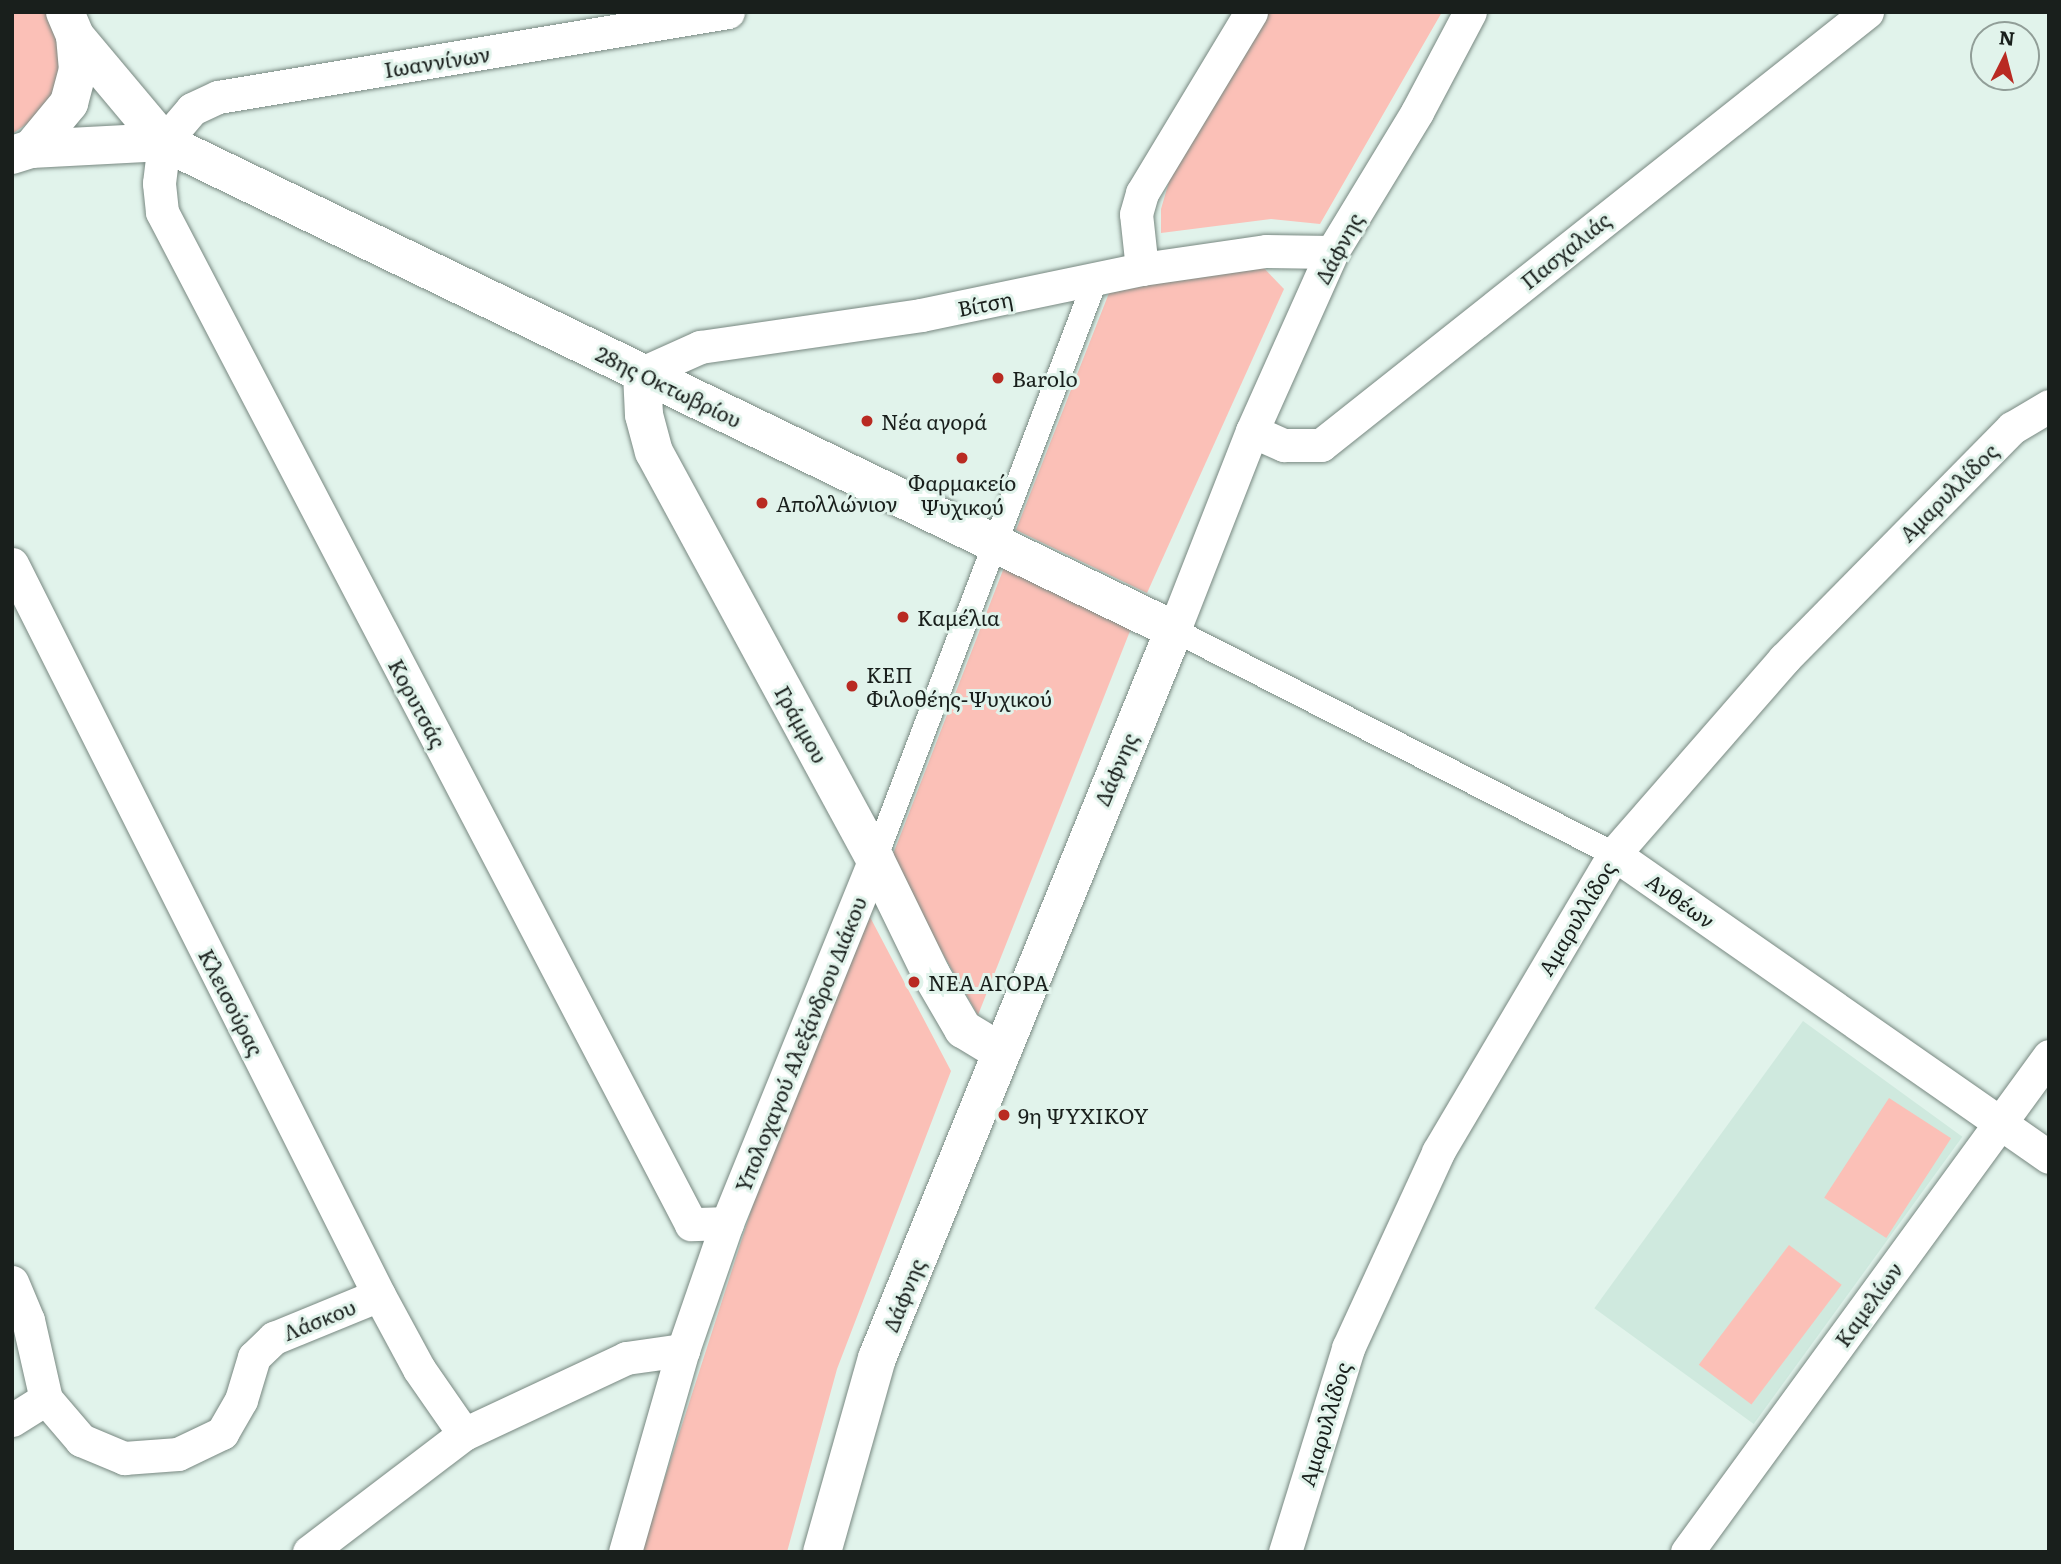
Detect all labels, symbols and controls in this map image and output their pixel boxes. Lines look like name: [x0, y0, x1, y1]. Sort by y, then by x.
north arrow: [1970, 21, 2040, 91]
text: N: [1998, 22, 2016, 52]
street label: Ιωαννίνων: [382, 40, 492, 82]
street label: Πασχαλιάς: [1515, 206, 1615, 294]
street label: Δάφνης: [1309, 208, 1367, 288]
street label: Βίτση: [955, 285, 1015, 321]
street label: 28ης Οκτωβρίου: [592, 340, 746, 432]
place label: Barolo: [1012, 365, 1078, 391]
marker: Barolo: [990, 370, 1006, 386]
place label: Νέα αγορά: [881, 408, 987, 434]
marker: Νέα αγορά: [859, 413, 875, 429]
street label: Αμαρυλλίδος: [1894, 438, 2002, 546]
marker: Φαρμακείο Ψυχικού: [954, 450, 970, 466]
place label: Φαρμακείο Ψυχικού: [908, 469, 1016, 519]
place label: Απολλώνιον: [776, 490, 898, 516]
marker: Απολλώνιον: [754, 495, 770, 511]
place label: Καμέλια: [917, 604, 1000, 630]
marker: Καμέλια: [895, 609, 911, 625]
street label: Κορυτσάς: [384, 654, 452, 752]
place label: ΚΕΠ Φιλοθέης-Ψυχικού: [866, 661, 1052, 711]
marker: ΚΕΠ Φιλοθέης-Ψυχικού: [844, 678, 860, 694]
street label: Γράμμου: [770, 681, 834, 767]
street label: Δάφνης: [1088, 729, 1142, 809]
street label: Αμαρυλλίδος: [1532, 856, 1620, 980]
street label: Ανθέων: [1642, 867, 1720, 933]
street label: Υπολοχαγού Αλεξάνδρου Διάκου: [729, 893, 871, 1195]
street label: Κλεισούρας: [194, 944, 270, 1060]
place label: ΝΕΑ ΑΓΟΡΑ: [928, 969, 1049, 995]
marker: ΝΕΑ ΑΓΟΡΑ: [906, 974, 922, 990]
place label: 9η ΨΥΧΙΚΟΥ: [1018, 1102, 1149, 1128]
marker: 9η ΨΥΧΙΚΟΥ: [996, 1107, 1012, 1123]
street label: Δάφνης: [877, 1255, 929, 1335]
street label: Καμελίων: [1829, 1257, 1907, 1351]
street label: Λάσκου: [279, 1293, 359, 1345]
street label: Αμαρυλλίδος: [1293, 1359, 1355, 1489]

